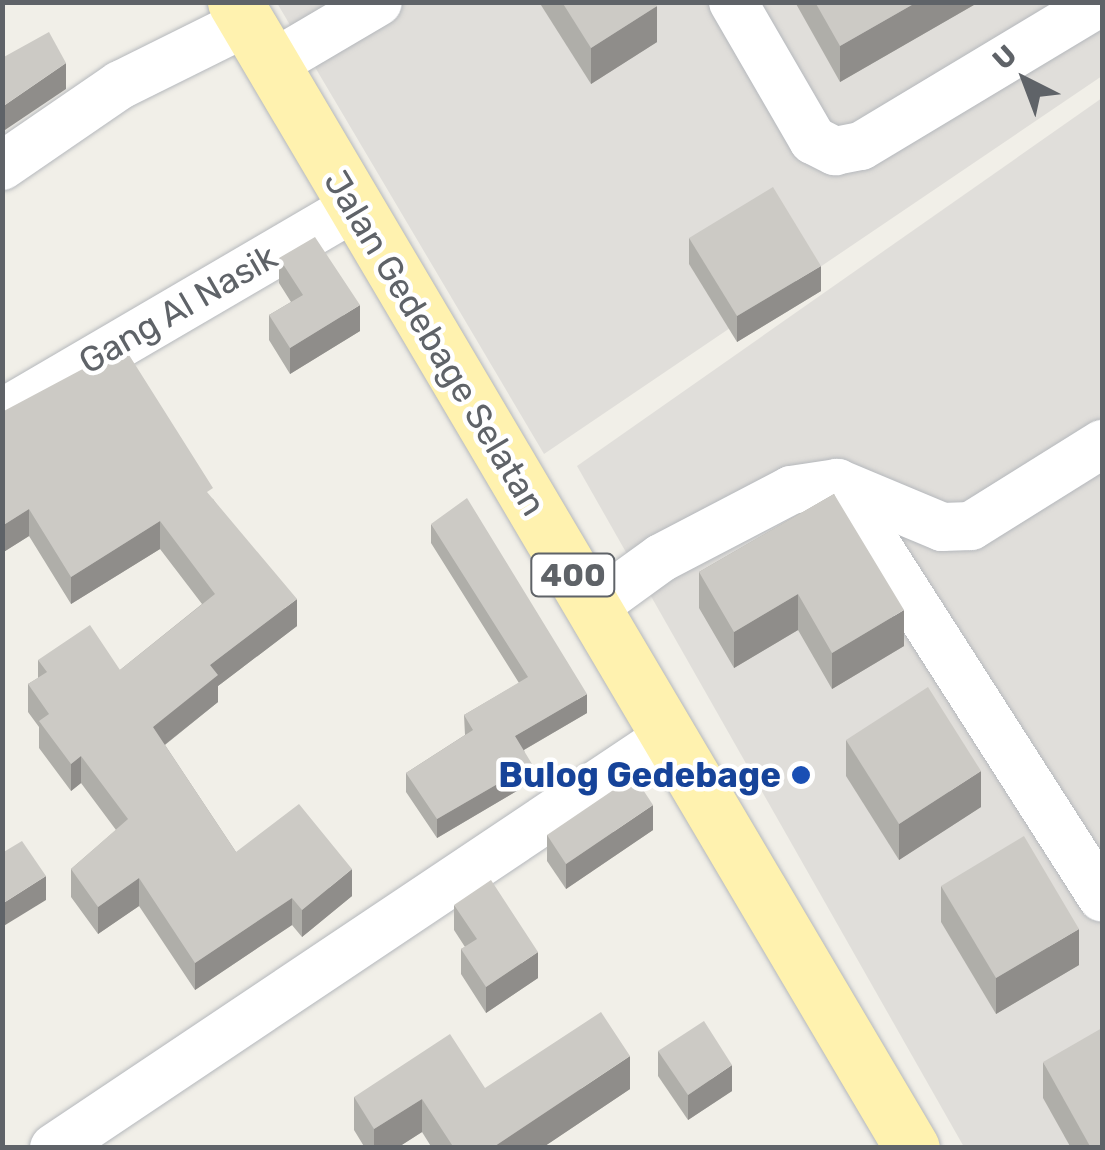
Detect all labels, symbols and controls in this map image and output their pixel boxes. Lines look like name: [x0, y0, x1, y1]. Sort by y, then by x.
north arrow: [975, 30, 1075, 130]
text: U: [986, 38, 1023, 76]
street label: Jalan Gedebage Selatan: [315, 163, 555, 523]
street label: Gang Al Nasik: [71, 235, 285, 383]
road number: 400: [528, 548, 618, 602]
place label: Bulog Gedebage: [498, 754, 781, 796]
marker: Bulog Gedebage: [790, 764, 812, 786]

